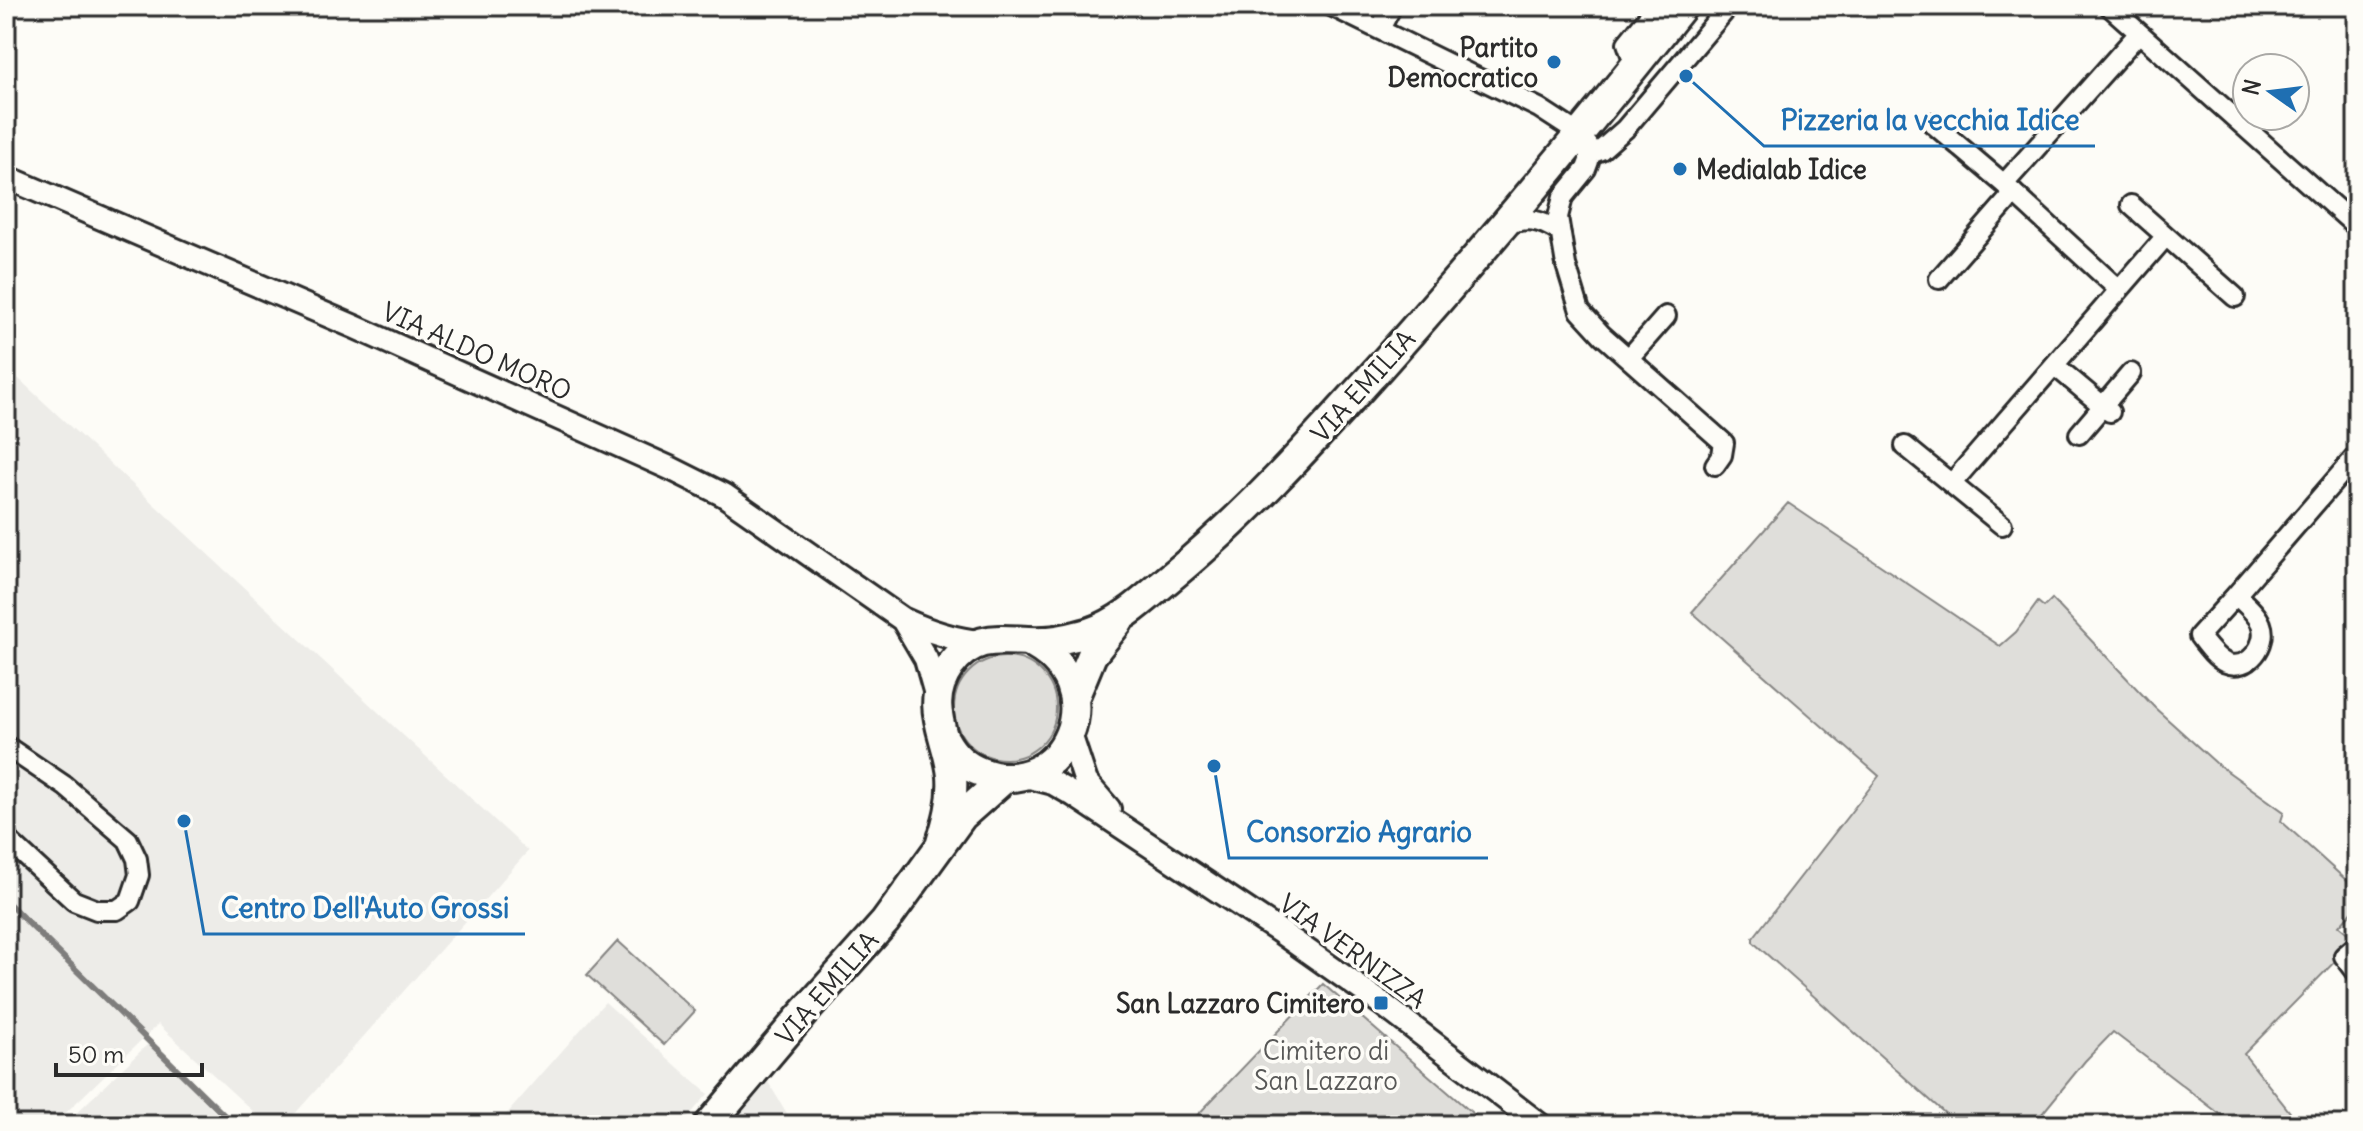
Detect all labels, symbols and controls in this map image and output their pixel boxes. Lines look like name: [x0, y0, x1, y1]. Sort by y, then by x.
place label: Partito Democratico: [1388, 31, 1538, 94]
north arrow: [2231, 52, 2311, 132]
marker: Partito Democratico: [1545, 53, 1563, 71]
text: N: [2236, 76, 2267, 98]
callout: Pizzeria la vecchia Idice: [1764, 94, 2095, 146]
text: Pizzeria la vecchia Idice: [1781, 102, 2080, 138]
place label: Medialab Idice: [1696, 153, 1867, 186]
marker: Medialab Idice: [1671, 160, 1689, 178]
street label: VIA ALDO MORO: [377, 294, 577, 408]
street label: VIA EMILIA: [1304, 323, 1422, 449]
callout: Consorzio Agrario: [1229, 806, 1488, 858]
text: Consorzio Agrario: [1246, 814, 1472, 850]
callout: Centro Dell'Auto Grossi: [204, 882, 525, 934]
street label: VIA VERNIZZA: [1273, 886, 1433, 1016]
text: Centro Dell'Auto Grossi: [221, 890, 509, 926]
street label: VIA EMILIA: [769, 924, 885, 1052]
place label: San Lazzaro Cimitero: [1116, 987, 1365, 1020]
marker: San Lazzaro Cimitero: [1372, 994, 1390, 1012]
scale bar: [56, 1027, 202, 1077]
park label: Cimitero di San Lazzaro: [1254, 1034, 1398, 1097]
text: 50 m: [68, 1039, 124, 1069]

